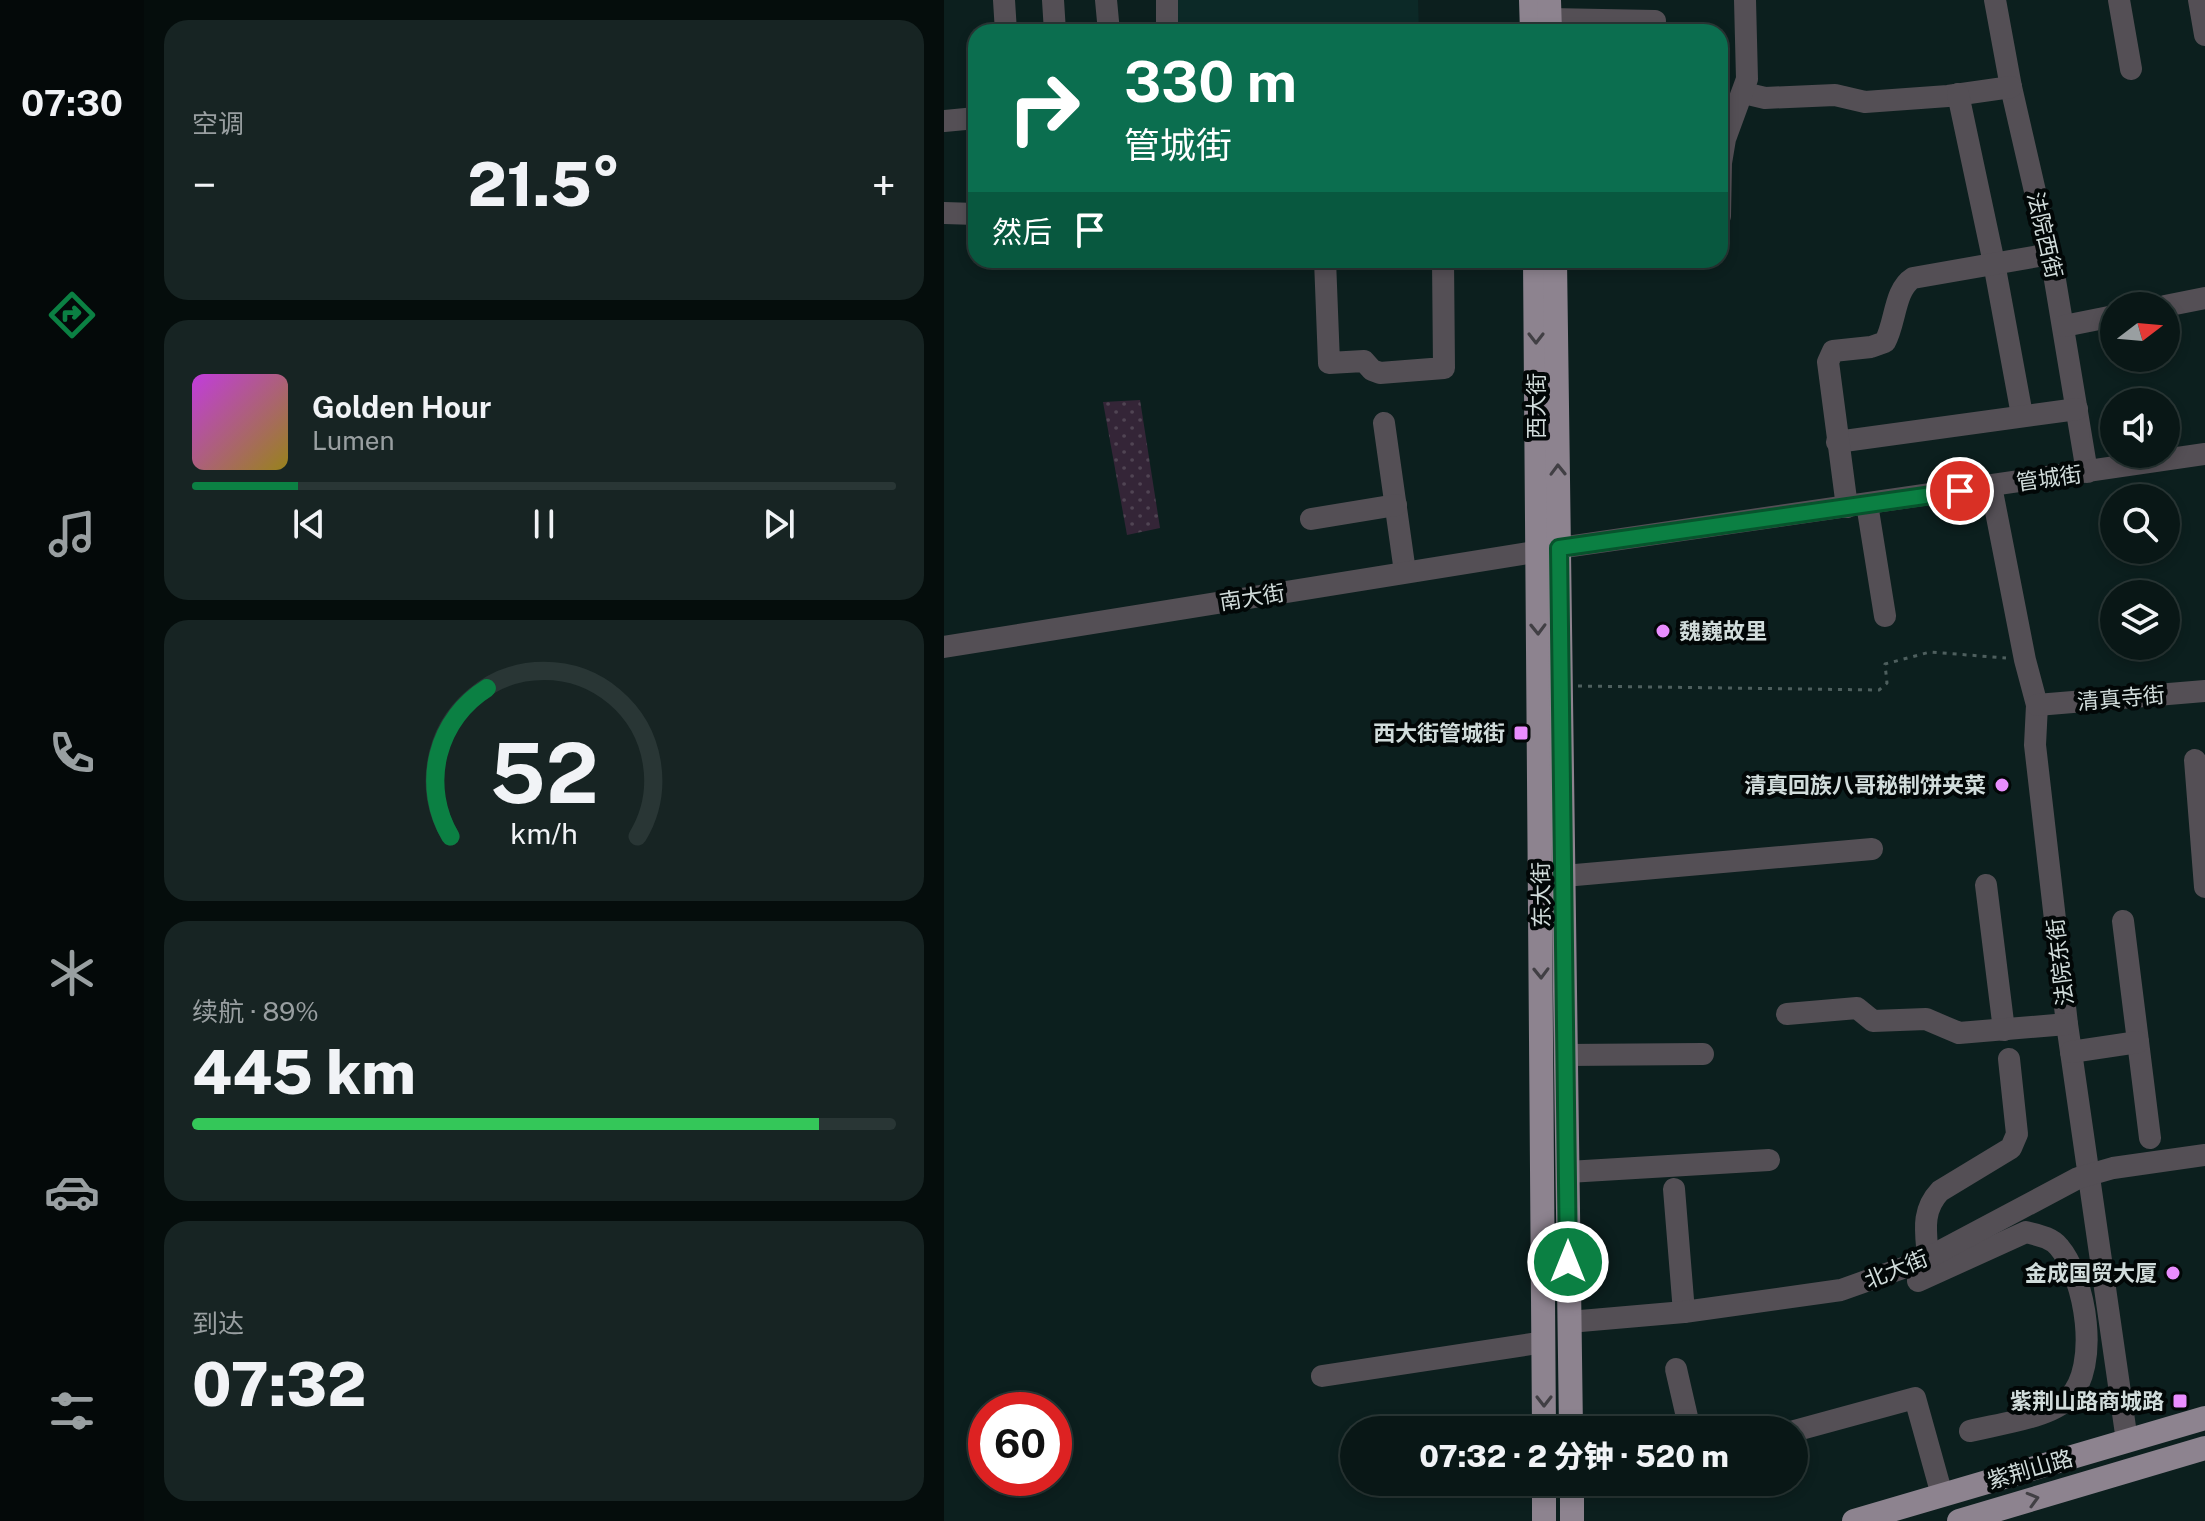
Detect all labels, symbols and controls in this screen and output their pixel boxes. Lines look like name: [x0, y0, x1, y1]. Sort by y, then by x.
text: 330 m: [1124, 49, 1297, 115]
icon: right: [992, 56, 1096, 160]
text: 07:30: [21, 82, 123, 124]
text: 空调: [192, 108, 244, 139]
text: 管城街: [1124, 124, 1232, 166]
text: 21.5°: [468, 149, 621, 220]
text: −: [192, 159, 216, 211]
text: +: [872, 159, 896, 211]
street label: 法院西街: [2022, 189, 2068, 281]
icon: arrive: [1068, 208, 1112, 252]
text: 然后: [992, 214, 1052, 250]
icon: directions: [44, 287, 100, 343]
north arrow: [2100, 292, 2180, 372]
map controls: [2100, 292, 2180, 660]
one-way arrow: [1527, 332, 1545, 345]
street label: 西大街: [1523, 373, 1549, 439]
button: sound: [2100, 388, 2180, 468]
text: Golden Hour: [312, 389, 491, 425]
text: Lumen: [312, 425, 395, 456]
pin: [1926, 457, 1994, 525]
street label: 管城街: [2015, 461, 2083, 495]
one-way arrow: [1549, 463, 1567, 476]
icon: arrive: [1938, 469, 1982, 513]
button: search: [2100, 484, 2180, 564]
icon: previous: [287, 502, 331, 546]
icon: pause: [522, 502, 566, 546]
icon: next: [757, 502, 801, 546]
icon: music: [44, 506, 100, 562]
street label: 南大街: [1217, 579, 1287, 615]
button: layers: [2100, 580, 2180, 660]
place label: 魏巍故里: [1679, 618, 1767, 644]
marker: 魏巍故里: [1654, 622, 1672, 640]
one-way arrow: [1529, 623, 1547, 636]
street label: 清真寺街: [2076, 681, 2166, 715]
place label: 西大街管城街: [1373, 720, 1505, 746]
text: 52: [490, 723, 598, 821]
marker: 西大街管城街: [1512, 724, 1530, 742]
icon: phone: [44, 725, 100, 781]
place label: 清真回族八哥秘制饼夹菜: [1744, 772, 1986, 798]
marker: 清真回族八哥秘制饼夹菜: [1993, 776, 2011, 794]
text: km/h: [510, 817, 578, 850]
street label: 东大街: [1527, 862, 1555, 928]
street label: 法院东街: [2042, 917, 2078, 1007]
icon: climate: [44, 945, 100, 1001]
one-way arrow: [1532, 967, 1550, 980]
text: 续航 · 89%: [192, 996, 319, 1027]
text: 445 km: [192, 1037, 416, 1108]
icon: car: [44, 1164, 100, 1220]
position arrow: [1526, 1220, 1610, 1304]
street label: 北大街: [1861, 1245, 1931, 1293]
place label: 金成国贸大厦: [2025, 1260, 2157, 1286]
marker: 金成国贸大厦: [2164, 1264, 2182, 1282]
text: 到达: [192, 1308, 244, 1339]
text: 07:32: [192, 1349, 366, 1420]
icon: filters: [44, 1383, 100, 1439]
place label: 紫荆山路商城路: [2010, 1388, 2164, 1414]
speed limit sign: 60: [968, 1392, 1072, 1496]
marker: 紫荆山路商城路: [2171, 1392, 2189, 1410]
one-way arrow: [1535, 1395, 1553, 1408]
text: 07:32 · 2 分钟 · 520 m: [1419, 1438, 1729, 1474]
street label: 紫荆山路: [1984, 1444, 2076, 1494]
one-way arrow: [2026, 1492, 2040, 1508]

